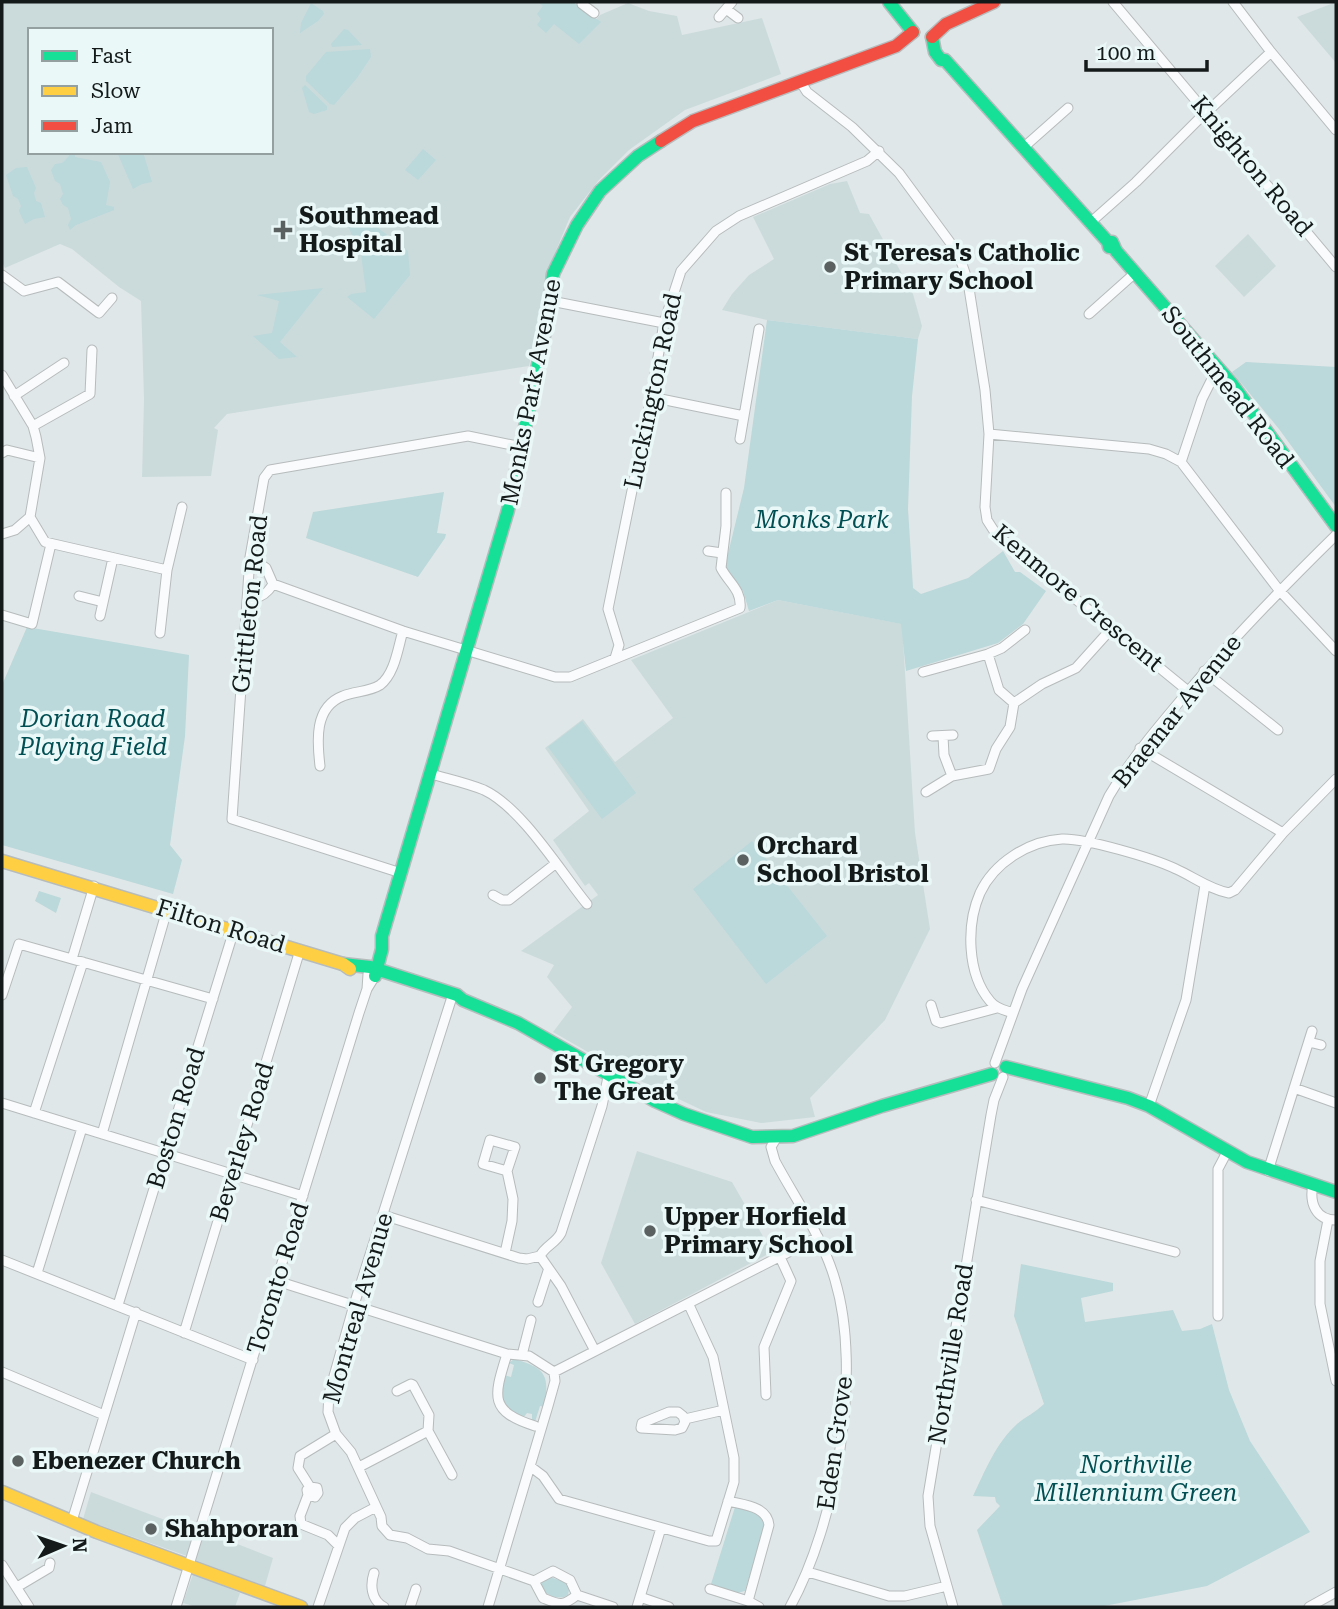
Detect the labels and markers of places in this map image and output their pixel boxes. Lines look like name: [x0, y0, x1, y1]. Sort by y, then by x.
place label: Southmead Hospital: [299, 202, 439, 258]
marker: Southmead Hospital: [273, 220, 293, 240]
place label: St Teresa's Catholic Primary School: [844, 239, 1080, 295]
marker: St Teresa's Catholic Primary School: [822, 259, 838, 275]
place label: Orchard School Bristol: [757, 832, 929, 888]
marker: Orchard School Bristol: [735, 852, 751, 868]
place label: St Gregory The Great: [554, 1050, 684, 1106]
marker: St Gregory The Great: [532, 1070, 548, 1086]
place label: Upper Horfield Primary School: [664, 1203, 853, 1259]
marker: Upper Horfield Primary School: [642, 1223, 658, 1239]
place label: Ebenezer Church: [32, 1447, 241, 1475]
marker: Ebenezer Church: [10, 1453, 26, 1469]
place label: Shahporan: [165, 1515, 299, 1543]
marker: Shahporan: [143, 1521, 159, 1537]

